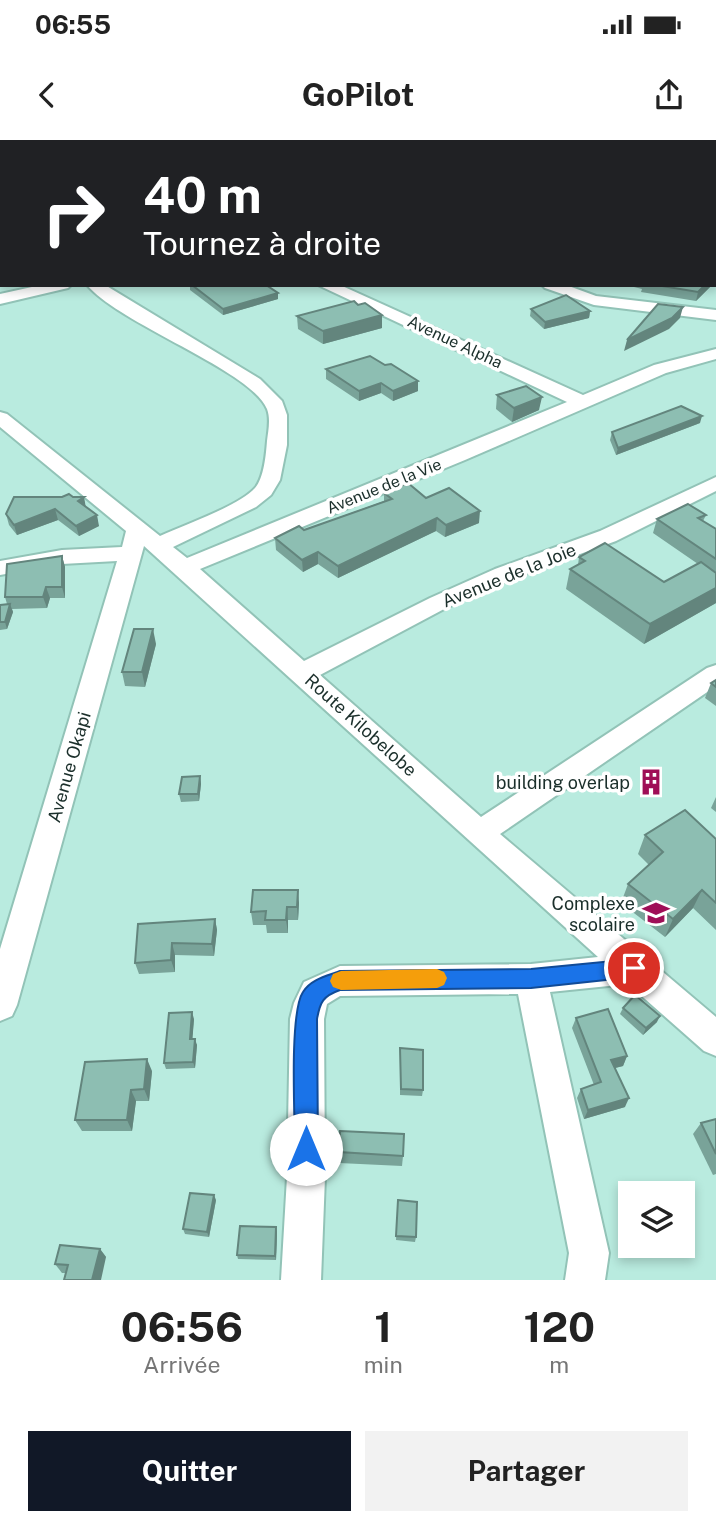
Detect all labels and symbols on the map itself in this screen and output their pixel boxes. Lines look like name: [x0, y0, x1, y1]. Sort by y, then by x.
street label: Avenue Alpha: [405, 312, 505, 372]
street label: Avenue de la Vie: [324, 454, 444, 518]
street label: Avenue de la Joie: [439, 539, 579, 611]
street label: Route Kilobelobe: [301, 669, 421, 781]
street label: Avenue Okapi: [43, 709, 95, 825]
building icon: building overlap: [636, 767, 666, 797]
place label: building overlap: [496, 772, 630, 793]
place label: Complexe scolaire: [552, 893, 635, 935]
school or university icon: Complexe scolaire: [641, 898, 671, 928]
pin: [604, 938, 664, 998]
position arrow: [269, 1112, 343, 1186]

